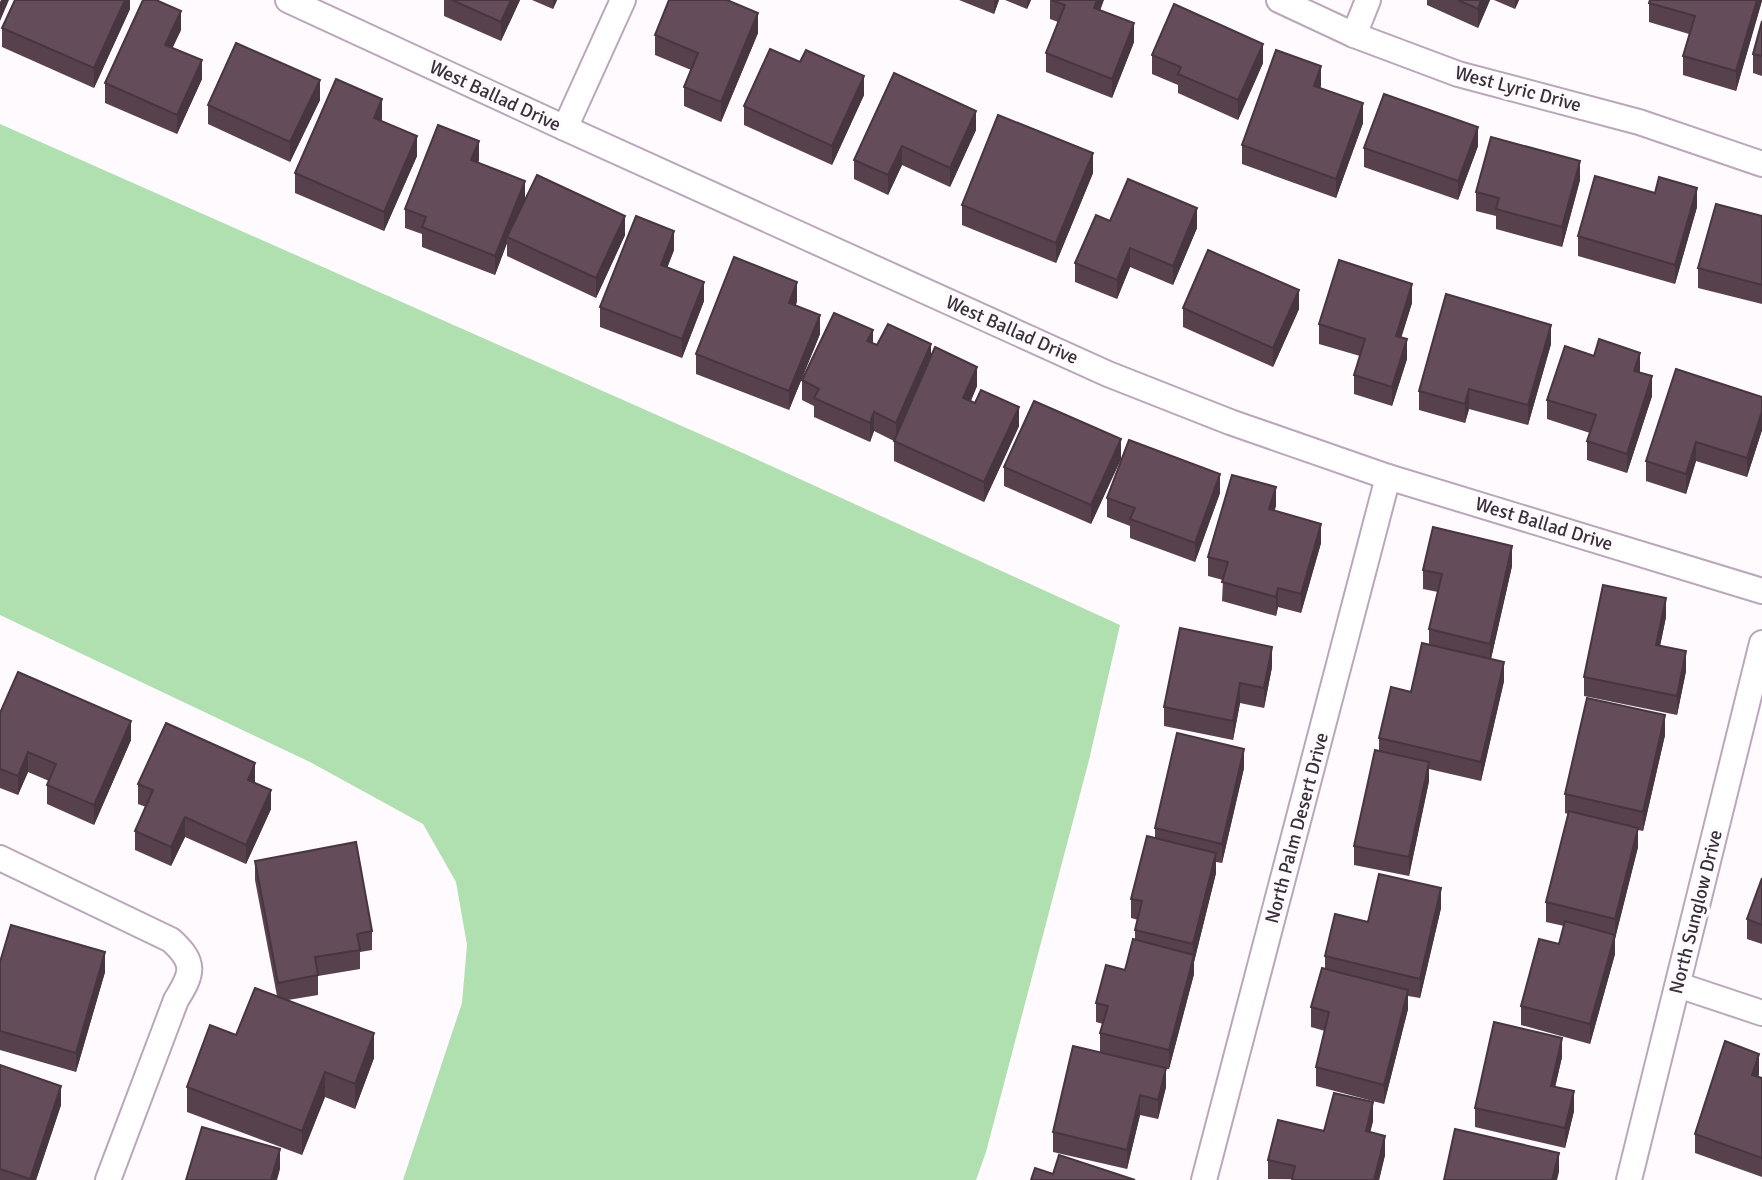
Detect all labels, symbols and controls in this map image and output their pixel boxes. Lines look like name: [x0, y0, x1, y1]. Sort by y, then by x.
street label: West Ballad Drive: [425, 55, 565, 137]
street label: West Lyric Drive: [1452, 61, 1584, 117]
street label: West Ballad Drive: [942, 290, 1082, 370]
street label: West Ballad Drive: [1472, 492, 1616, 556]
street label: North Palm Desert Drive: [1260, 730, 1334, 926]
street label: North Sunglow Drive: [1664, 828, 1728, 996]

